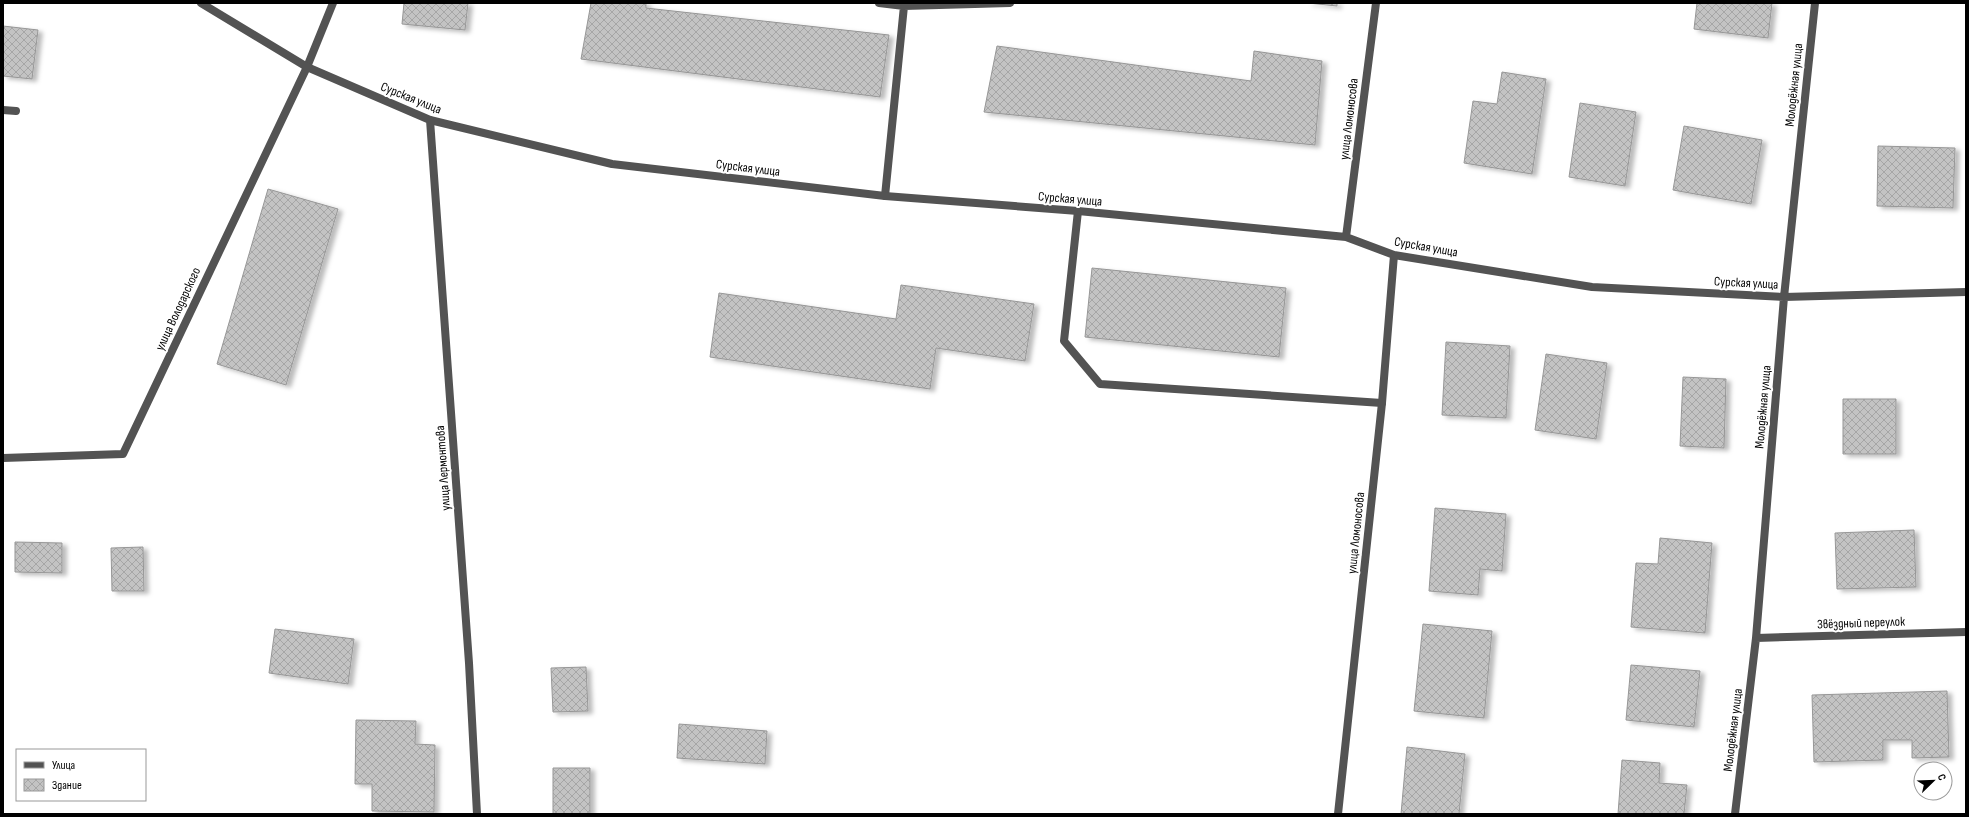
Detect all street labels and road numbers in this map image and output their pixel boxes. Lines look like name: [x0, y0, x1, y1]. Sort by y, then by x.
street label: Молодёжная улица: [1782, 43, 1806, 127]
street label: улица Ломоносова: [1336, 77, 1362, 161]
street label: Сурская улица: [378, 79, 444, 117]
street label: Сурская улица: [715, 156, 781, 180]
street label: Сурская улица: [1037, 188, 1103, 210]
street label: Сурская улица: [1393, 234, 1459, 260]
street label: улица Володарского: [152, 265, 204, 353]
street label: Сурская улица: [1713, 273, 1779, 293]
street label: Молодёжная улица: [1751, 365, 1775, 449]
street label: улица Лермонтова: [432, 425, 454, 511]
street label: улица Ломоносова: [1344, 491, 1368, 575]
street label: Звёздный переулок: [1817, 613, 1905, 633]
street label: Молодёжная улица: [1720, 687, 1746, 773]

